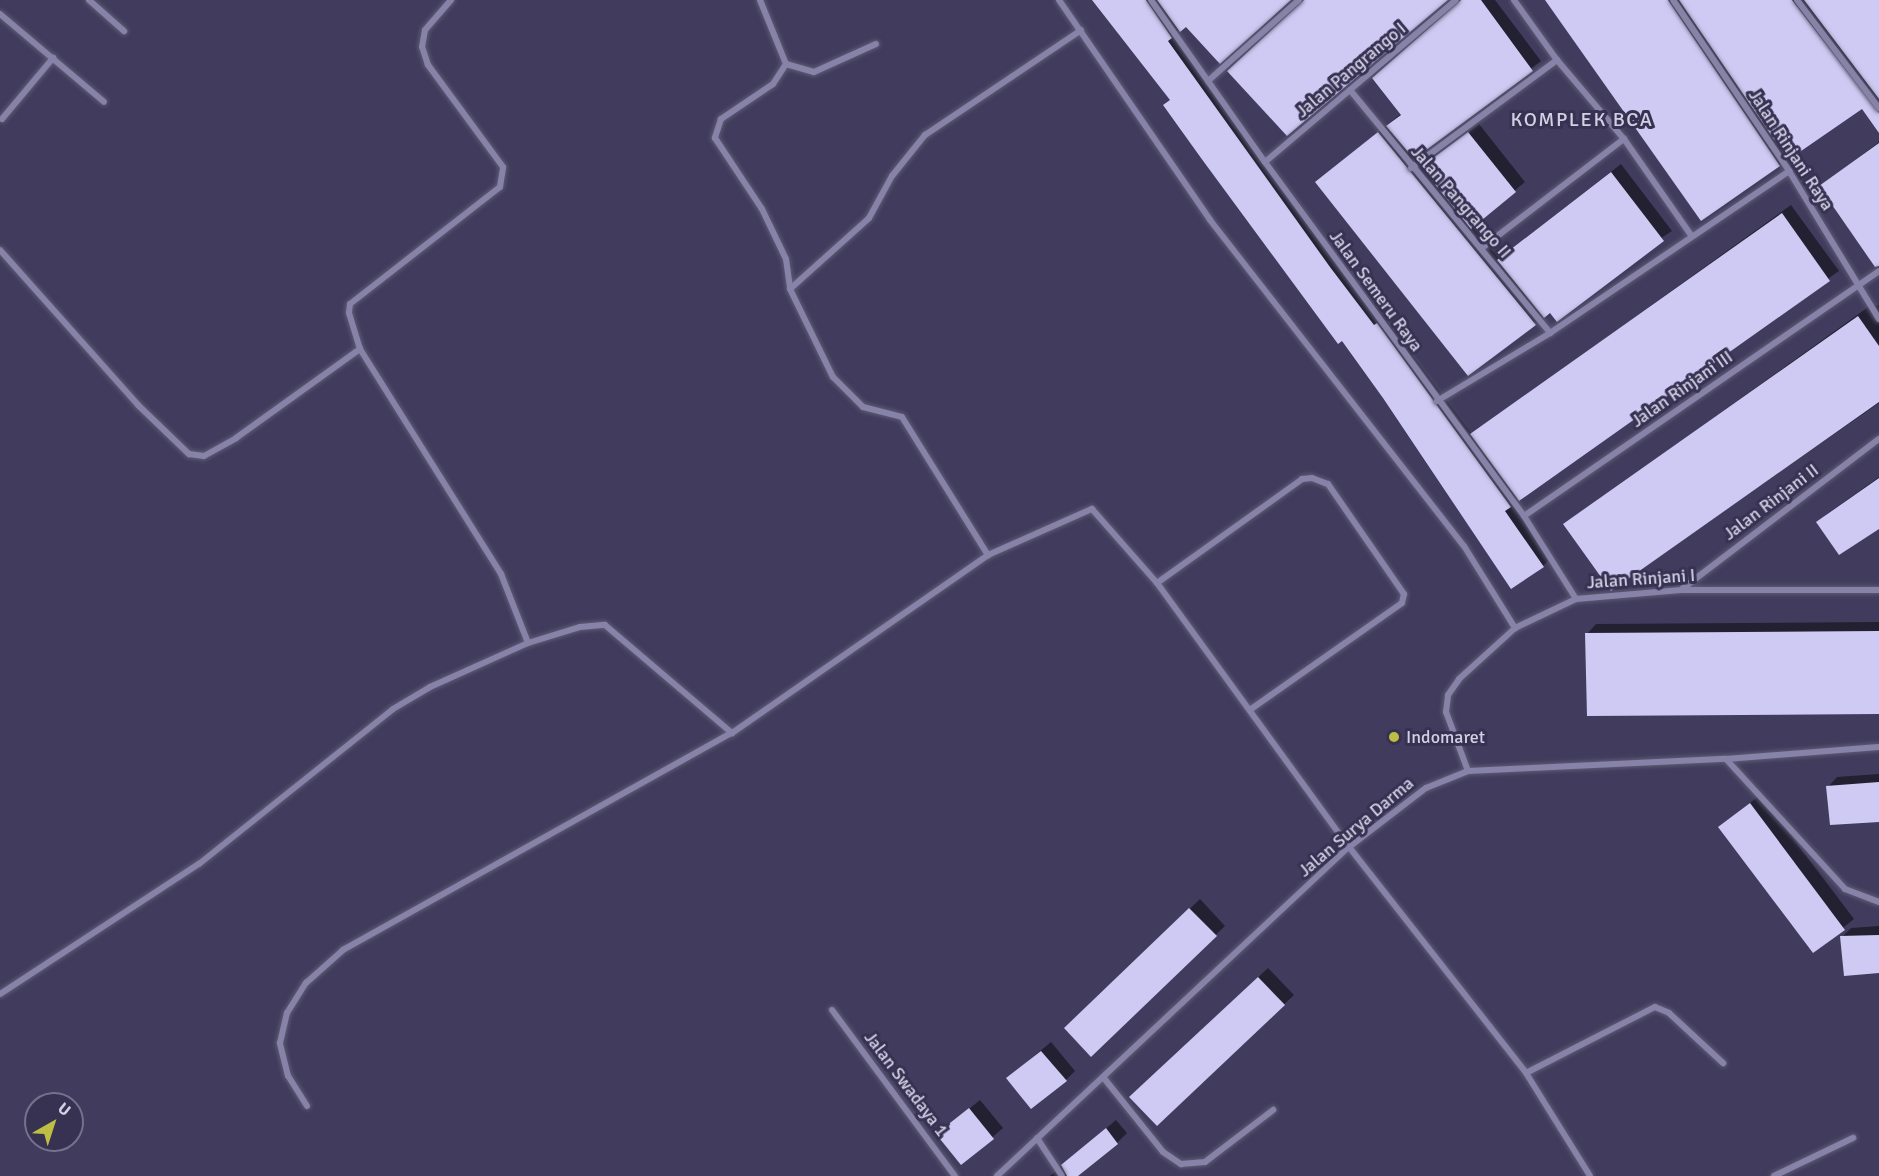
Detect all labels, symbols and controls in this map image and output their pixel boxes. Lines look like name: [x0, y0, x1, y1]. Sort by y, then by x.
street label: Jalan Pangrango I: [1292, 18, 1410, 122]
street label: Jalan Rinjani Raya: [1744, 85, 1838, 215]
district label: KOMPLEK BCA: [1510, 107, 1654, 131]
street label: Jalan Pangrango II: [1406, 141, 1516, 263]
street label: Jalan Semeru Raya: [1325, 226, 1427, 356]
street label: Jalan Rinjani III: [1627, 346, 1737, 432]
street label: Jalan Rinjani II: [1719, 459, 1823, 545]
street label: Jalan Rinjani I: [1586, 564, 1696, 594]
place label: Indomaret: [1406, 726, 1485, 748]
marker: Indomaret: [1387, 730, 1401, 744]
street label: Jalan Surya Darma: [1294, 772, 1418, 882]
street label: Jalan Swadaya 1: [859, 1027, 953, 1141]
north arrow: [24, 1092, 84, 1152]
text: U: [54, 1098, 75, 1121]

